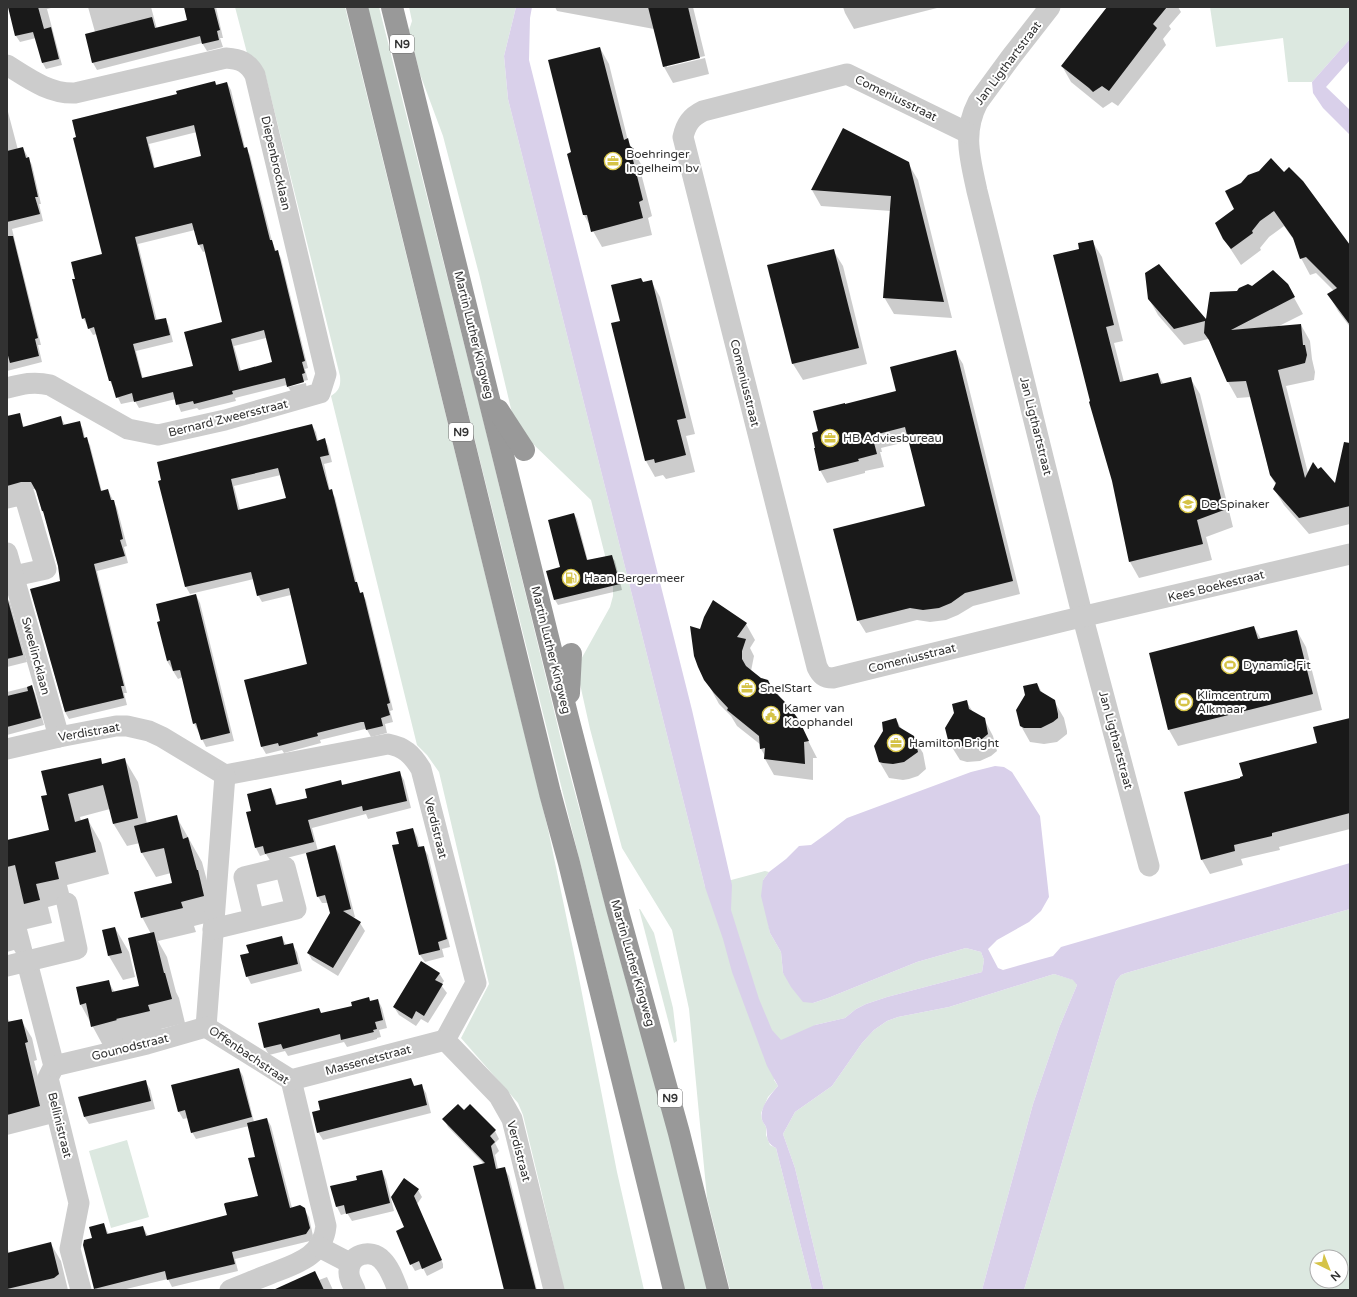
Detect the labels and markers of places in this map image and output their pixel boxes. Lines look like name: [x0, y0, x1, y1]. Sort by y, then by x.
place label: Boehringer Ingelheim bv: [626, 147, 700, 175]
office icon: Boehringer Ingelheim bv: [603, 151, 623, 171]
office icon: HB Adviesbureau: [820, 428, 840, 448]
place label: HB Adviesbureau: [843, 431, 942, 445]
school or university icon: De Spinaker: [1178, 494, 1198, 514]
place label: De Spinaker: [1201, 497, 1270, 511]
fuel station icon: Haan Bergermeer: [561, 568, 581, 588]
place label: Haan Bergermeer: [584, 571, 685, 585]
sports icon: Dynamic Fit: [1220, 655, 1240, 675]
place label: Dynamic Fit: [1243, 658, 1311, 672]
office icon: SnelStart: [737, 678, 757, 698]
place label: SnelStart: [760, 681, 812, 695]
place label: Klimcentrum Alkmaar: [1197, 688, 1270, 716]
sports icon: Klimcentrum Alkmaar: [1174, 692, 1194, 712]
place label: Kamer van Koophandel: [784, 701, 853, 729]
public building icon: Kamer van Koophandel: [761, 705, 781, 725]
office icon: Hamilton Bright: [886, 733, 906, 753]
place label: Hamilton Bright: [909, 736, 1000, 750]

